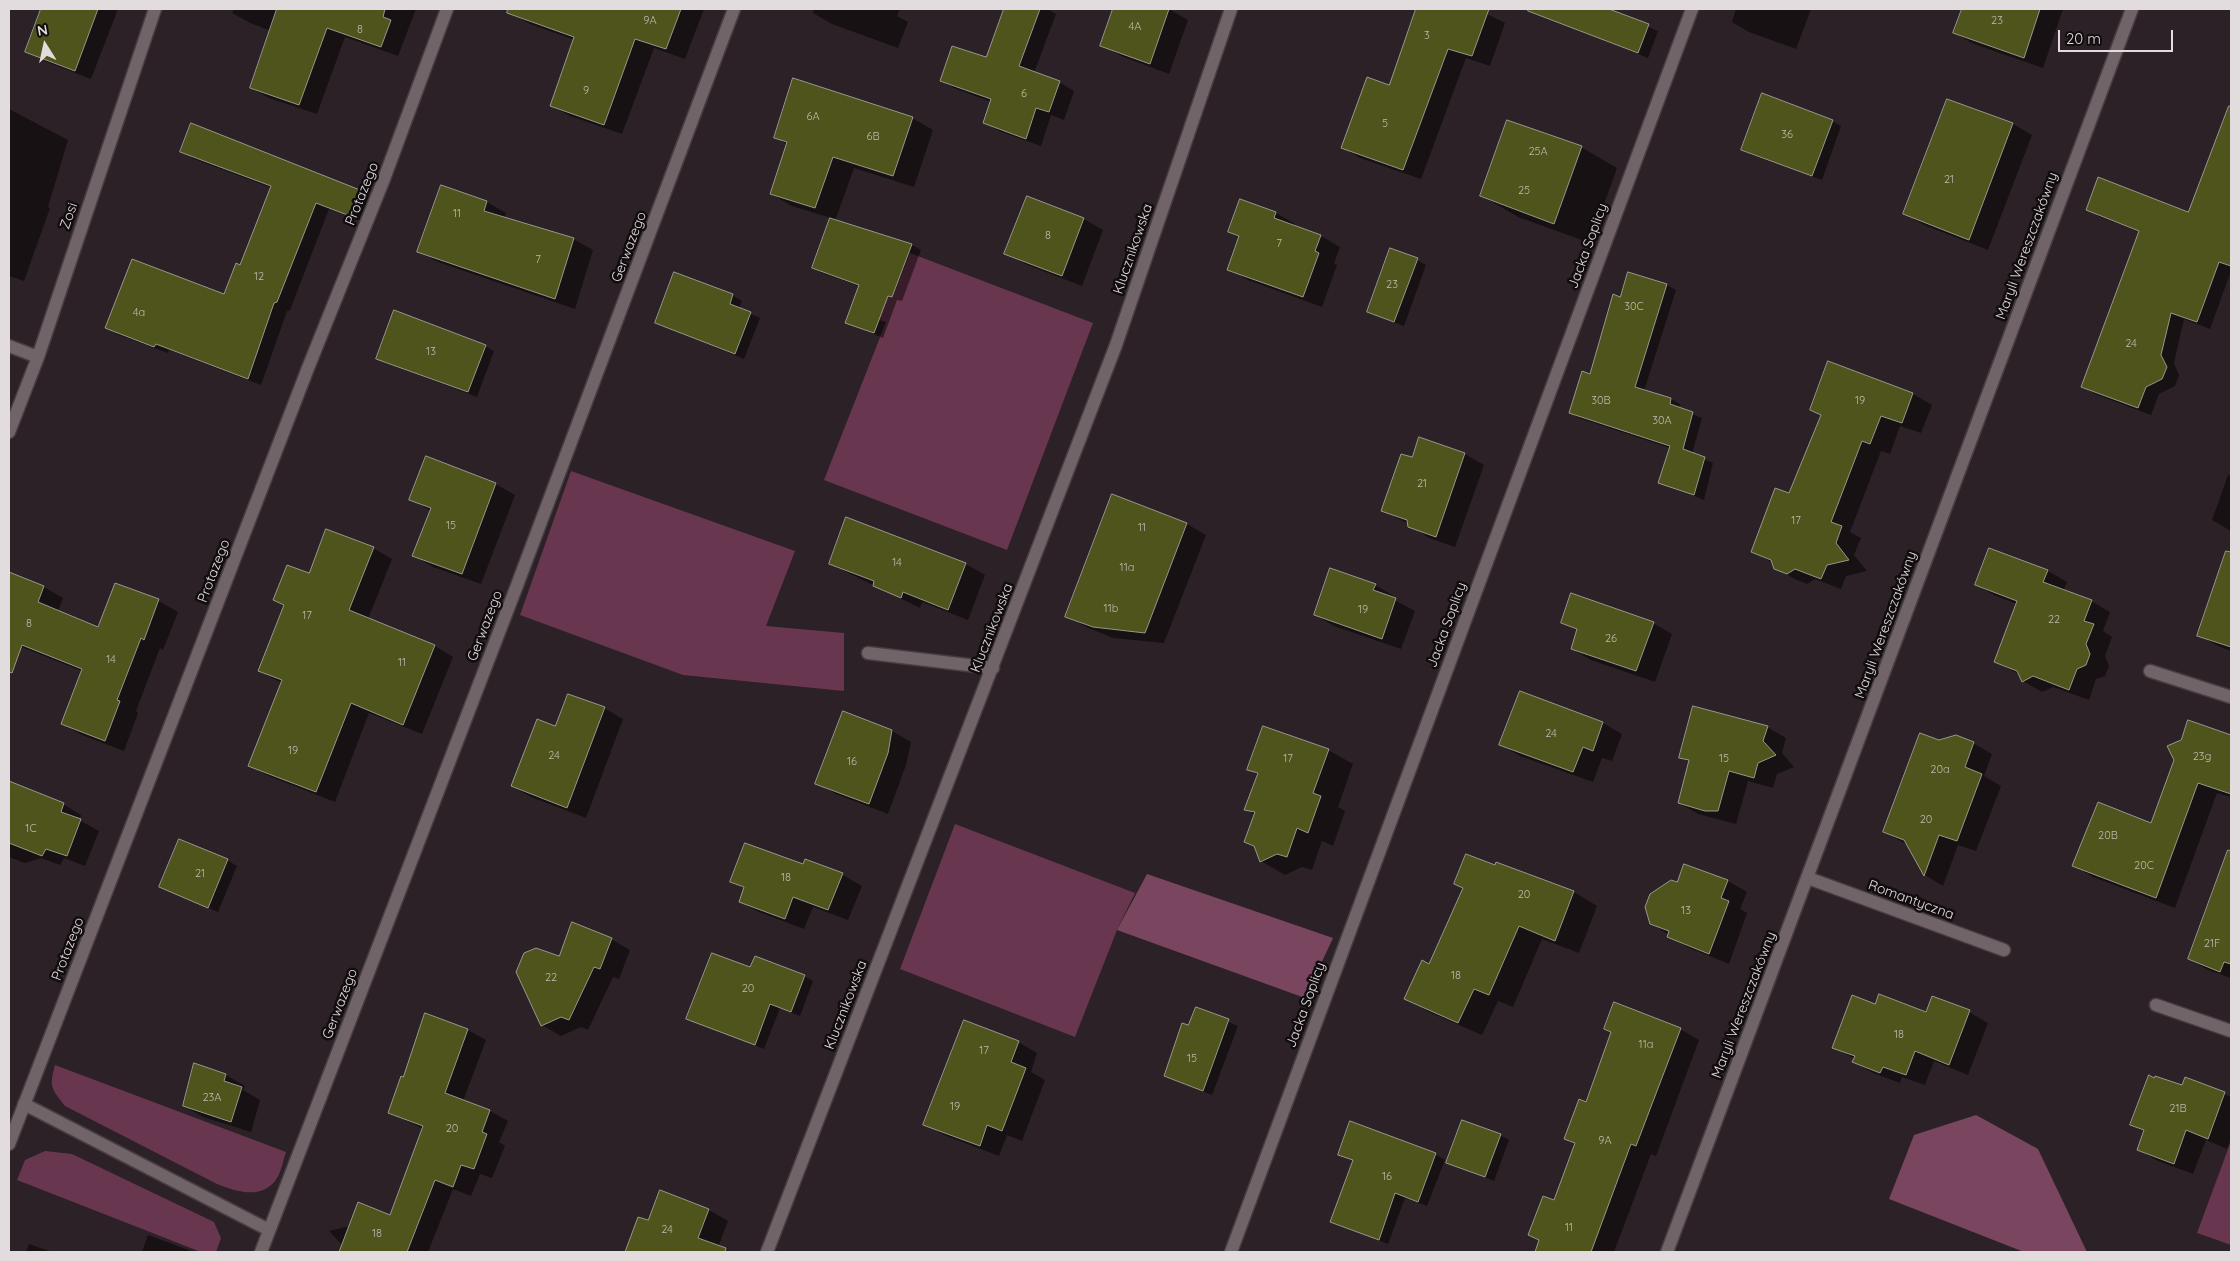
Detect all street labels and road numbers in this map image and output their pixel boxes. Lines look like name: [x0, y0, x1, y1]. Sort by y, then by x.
street label: Protazego: [342, 160, 382, 228]
street label: Maryli Wereszczakówny: [1992, 170, 2062, 322]
street label: Zosi: [57, 201, 81, 231]
street label: Jacka Soplicy: [1565, 201, 1611, 291]
street label: Klucznikowska: [1110, 202, 1156, 296]
street label: Gerwazego: [608, 209, 650, 285]
street label: Protazego: [194, 537, 234, 605]
street label: Maryli Wereszczakówny: [1851, 549, 1921, 701]
street label: Jacka Soplicy: [1424, 580, 1470, 670]
street label: Klucznikowska: [967, 581, 1017, 675]
street label: Gerwazego: [464, 588, 506, 664]
street label: Romantyczna: [1866, 877, 1956, 923]
street label: Protazego: [48, 915, 88, 983]
street label: Maryli Wereszczakówny: [1708, 929, 1780, 1081]
street label: Klucznikowska: [821, 958, 871, 1052]
street label: Jacka Soplicy: [1283, 960, 1329, 1050]
street label: Gerwazego: [319, 966, 361, 1042]

